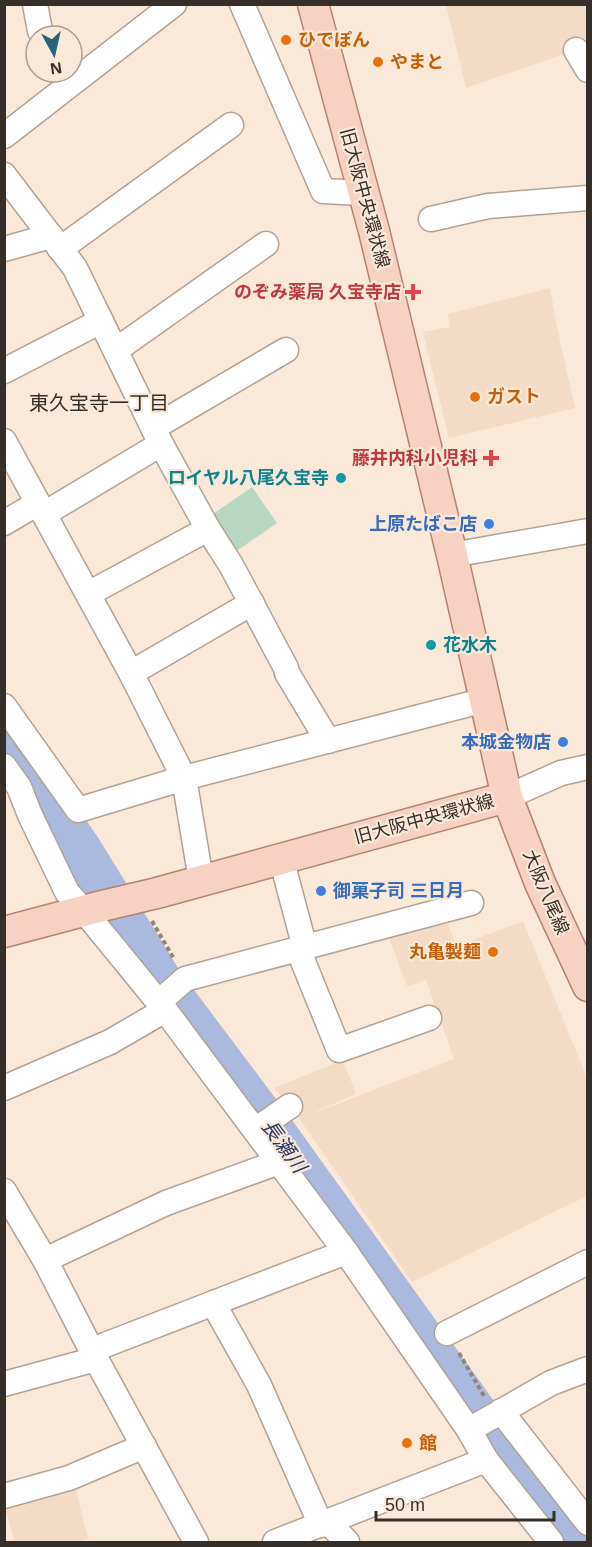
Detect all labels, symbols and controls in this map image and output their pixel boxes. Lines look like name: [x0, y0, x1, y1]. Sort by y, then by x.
north arrow: [24, 24, 84, 84]
place label: ひでぽん: [298, 30, 370, 50]
marker: ひでぽん: [279, 33, 293, 47]
place label: やまと: [390, 52, 444, 72]
marker: やまと: [371, 55, 385, 69]
text: N: [49, 59, 63, 78]
street label: 旧大阪中央環状線: [337, 126, 393, 270]
place label: のぞみ薬局 久宝寺店: [234, 282, 401, 302]
marker: のぞみ薬局 久宝寺店: [406, 285, 420, 299]
place label: ガスト: [487, 387, 541, 407]
marker: ガスト: [468, 390, 482, 404]
district label: 東久宝寺一丁目: [29, 392, 169, 414]
place label: 藤井内科小児科: [352, 448, 478, 468]
marker: 藤井内科小児科: [482, 449, 500, 467]
place label: ロイヤル八尾久宝寺: [168, 468, 329, 488]
marker: ロイヤル八尾久宝寺: [334, 471, 348, 485]
place label: 上原たばこ店: [369, 514, 477, 534]
marker: 上原たばこ店: [482, 517, 496, 531]
place label: 花水木: [443, 635, 497, 655]
marker: 花水木: [424, 638, 438, 652]
place label: 本城金物店: [461, 732, 551, 752]
marker: 本城金物店: [556, 735, 570, 749]
street label: 旧大阪中央環状線: [352, 791, 496, 847]
street label: 大阪八尾線: [519, 847, 573, 937]
place label: 御菓子司 三日月: [332, 881, 464, 901]
marker: 御菓子司 三日月: [314, 884, 328, 898]
place label: 丸亀製麺: [409, 941, 481, 962]
marker: 丸亀製麺: [486, 945, 500, 959]
water label: 長瀬川: [257, 1115, 312, 1178]
place label: 館: [419, 1433, 437, 1453]
marker: 館: [400, 1436, 414, 1450]
scale bar: [376, 1484, 554, 1522]
text: 50 m: [385, 1495, 425, 1515]

